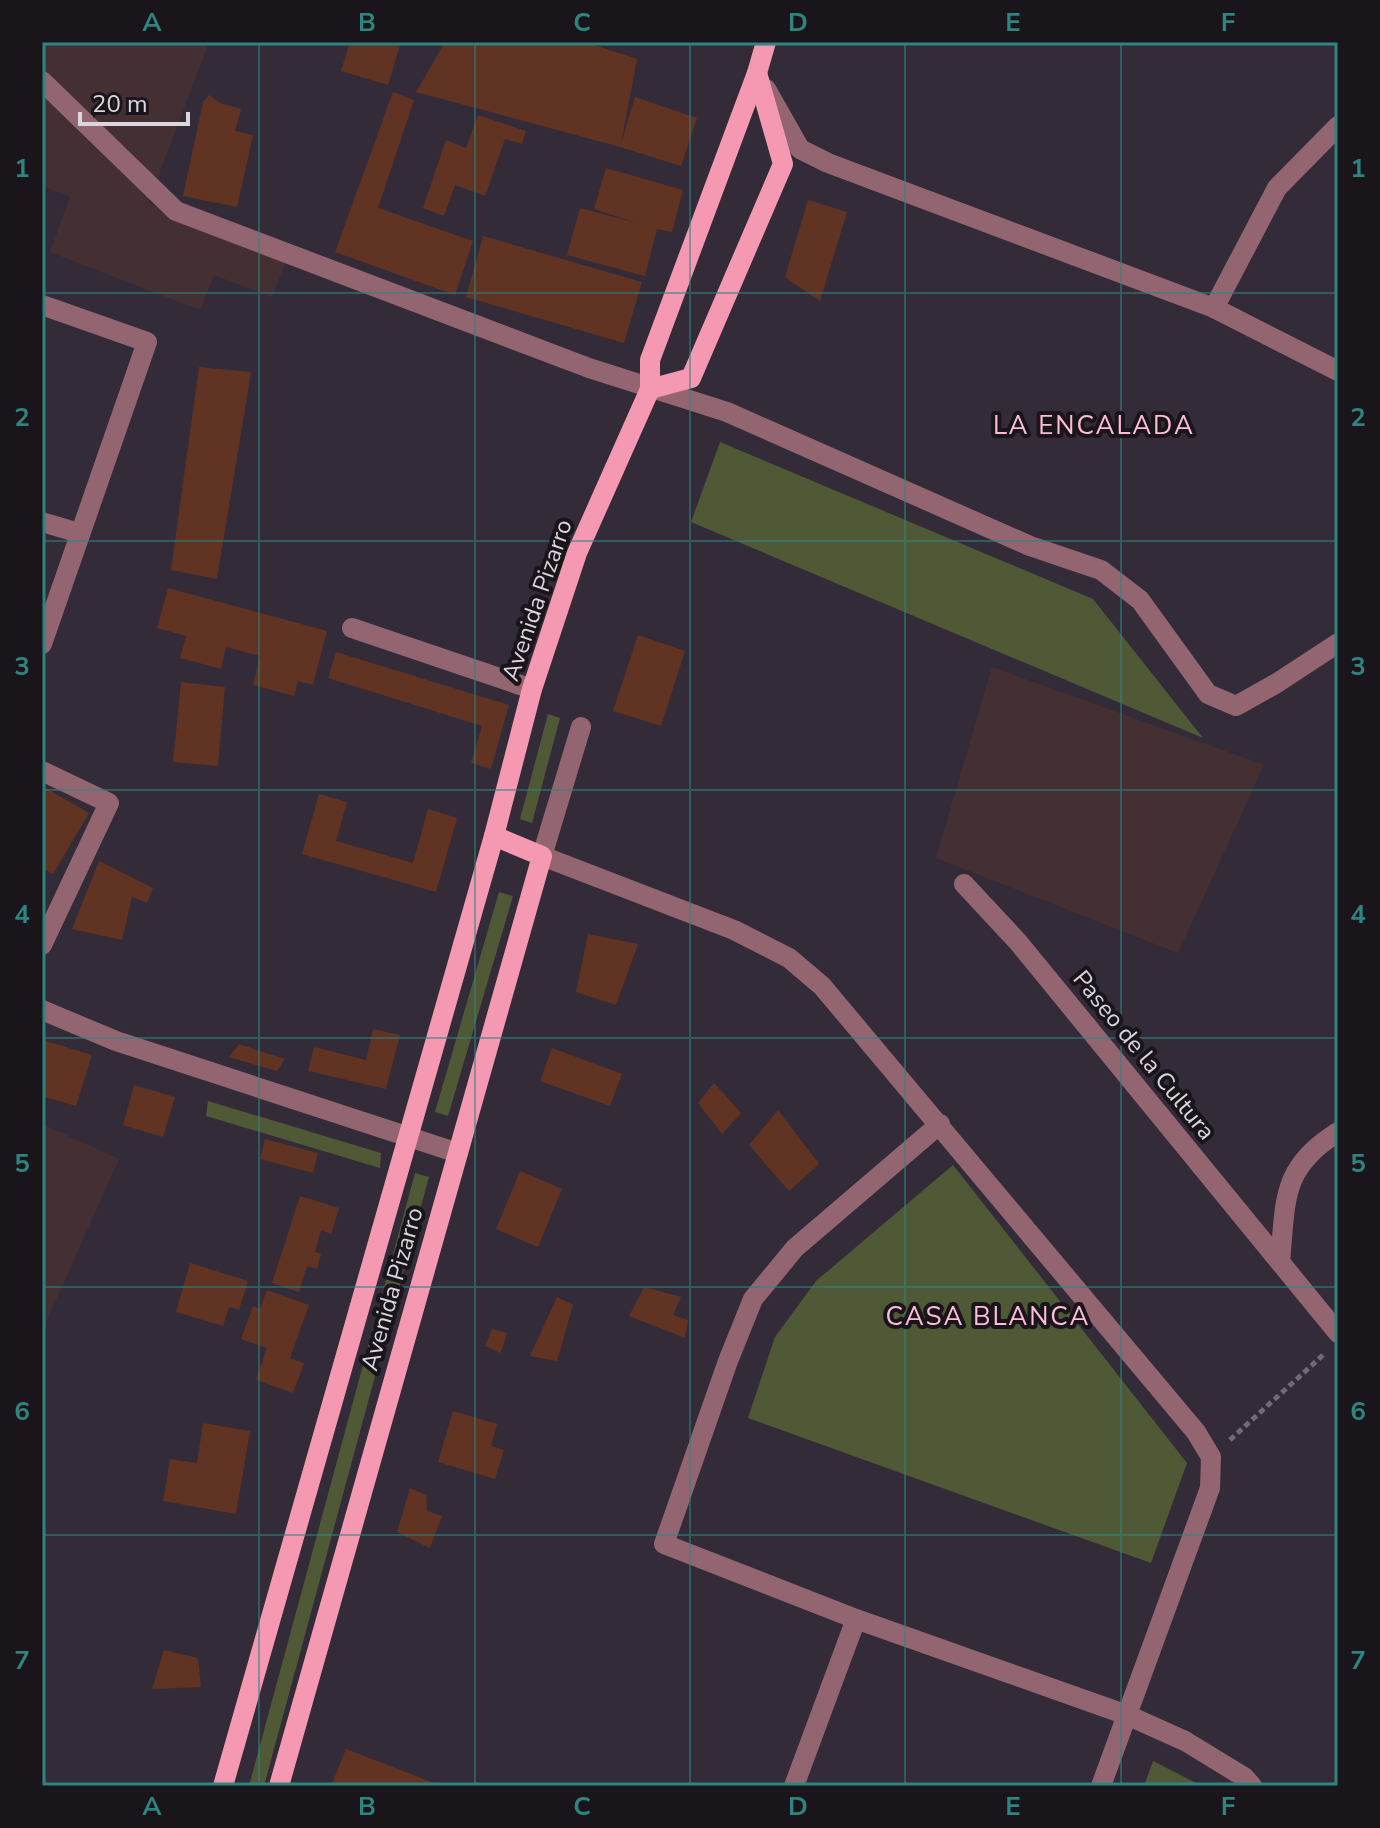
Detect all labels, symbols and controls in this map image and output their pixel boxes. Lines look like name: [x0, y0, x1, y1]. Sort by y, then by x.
text: A: [142, 5, 162, 40]
text: B: [358, 5, 376, 40]
text: C: [573, 5, 591, 40]
text: D: [788, 5, 808, 40]
text: E: [1005, 5, 1021, 40]
text: F: [1221, 5, 1235, 40]
scale bar: [80, 76, 188, 126]
text: 20 m: [92, 88, 148, 120]
text: 1: [14, 151, 30, 186]
text: 1: [1350, 151, 1366, 186]
text: 2: [14, 400, 30, 435]
text: 2: [1350, 400, 1366, 435]
district label: LA ENCALADA: [993, 408, 1195, 443]
street label: Avenida Pizarro: [494, 515, 580, 685]
text: 3: [14, 649, 30, 684]
text: 3: [1350, 649, 1366, 684]
text: 4: [14, 897, 30, 932]
text: 4: [1350, 897, 1366, 932]
street label: Paseo de la Cultura: [1066, 964, 1222, 1146]
text: 5: [14, 1146, 30, 1181]
text: 5: [1350, 1146, 1366, 1181]
street label: Avenida Pizarro: [353, 1203, 431, 1375]
district label: CASA BLANCA: [886, 1299, 1090, 1334]
text: 6: [14, 1394, 30, 1429]
text: 6: [1350, 1394, 1366, 1429]
text: 7: [14, 1643, 30, 1678]
text: 7: [1350, 1643, 1366, 1678]
text: A: [142, 1789, 162, 1824]
text: B: [358, 1789, 376, 1824]
text: C: [573, 1789, 591, 1824]
text: D: [788, 1789, 808, 1824]
text: E: [1005, 1789, 1021, 1824]
text: F: [1221, 1789, 1235, 1824]

